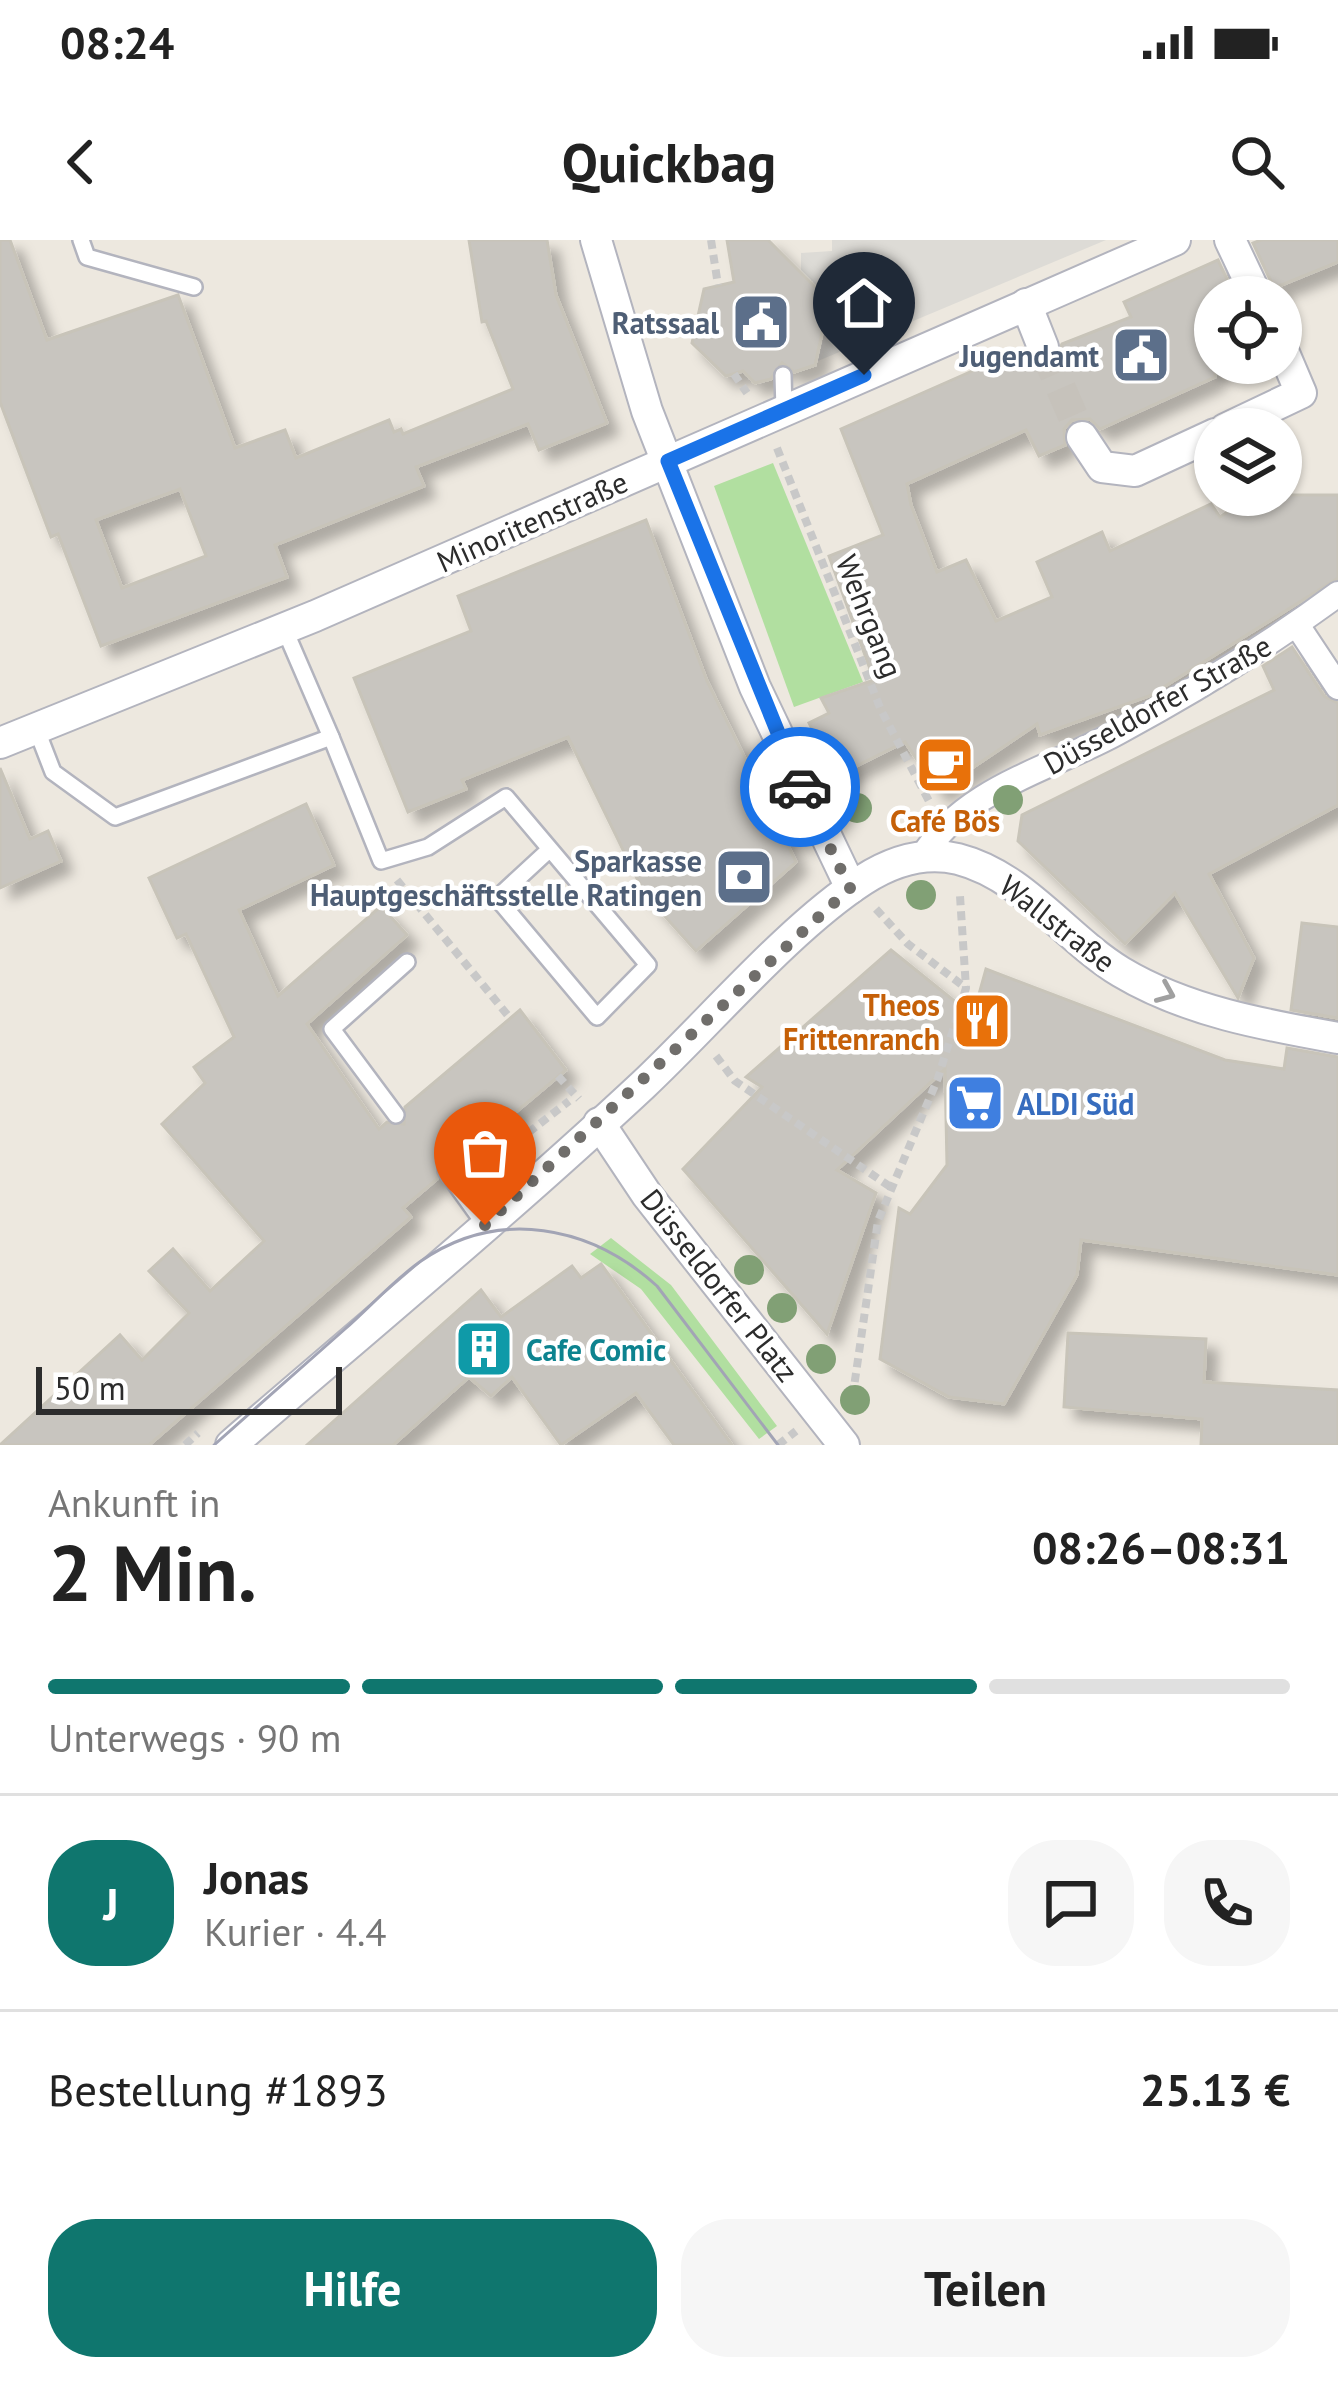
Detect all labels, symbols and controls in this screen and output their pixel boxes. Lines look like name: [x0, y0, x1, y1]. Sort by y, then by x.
text: 08:24: [60, 13, 174, 71]
text: Quickbag: [562, 127, 776, 197]
icon: back: [48, 129, 114, 195]
icon: search: [1224, 129, 1290, 195]
pin: [813, 252, 915, 375]
icon: home: [831, 270, 897, 336]
map controls: [1194, 276, 1302, 516]
button: locate: [1194, 276, 1302, 384]
public building icon: Ratssaal: [730, 291, 792, 353]
place label: Ratssaal: [612, 303, 719, 342]
public building icon: Jugendamt: [1110, 324, 1172, 386]
place label: Jugendamt: [959, 336, 1100, 375]
button: layers: [1194, 408, 1302, 516]
street label: Minoritenstraße: [430, 462, 634, 580]
street label: Wehrgang: [828, 549, 912, 683]
street label: Düsseldorfer Straße: [1036, 625, 1278, 783]
courier: [740, 727, 860, 847]
cafe icon: Café Bös: [914, 734, 976, 796]
icon: car: [767, 754, 833, 820]
place label: Café Bös: [890, 801, 1000, 840]
place label: Sparkasse Hauptgeschäftsstelle Ratingen: [310, 841, 702, 914]
bank icon: Sparkasse Hauptgeschäftsstelle Ratingen: [713, 846, 775, 908]
street label: Wallstraße: [992, 865, 1124, 981]
one-way arrow: [1154, 979, 1175, 1003]
place label: Theos Frittenranch: [783, 985, 940, 1058]
restaurant icon: Theos Frittenranch: [951, 990, 1013, 1052]
supermarket icon: ALDI Süd: [944, 1072, 1006, 1134]
place label: ALDI Süd: [1017, 1084, 1134, 1123]
pin: [434, 1102, 536, 1225]
icon: bag: [452, 1120, 518, 1186]
street label: Düsseldorfer Platz: [633, 1181, 807, 1389]
building icon: Cafe Comic: [453, 1318, 515, 1380]
place label: Cafe Comic: [526, 1330, 666, 1369]
scale bar: [36, 1361, 342, 1414]
text: 50 m: [54, 1366, 126, 1409]
text: Ankunft in: [48, 1477, 220, 1528]
text: 08:26–08:31: [1032, 1518, 1290, 1576]
text: 2 Min.: [48, 1522, 257, 1623]
text: Unterwegs · 90 m: [48, 1712, 341, 1763]
button: chat: [1008, 1840, 1134, 1966]
button: phone: [1164, 1840, 1290, 1966]
text: Jonas: [204, 1848, 309, 1906]
text: J: [103, 1874, 119, 1932]
text: Kurier · 4.4: [204, 1906, 387, 1957]
text: Bestellung #1893: [48, 2060, 388, 2118]
text: 25.13 €: [1140, 2060, 1290, 2118]
button: Hilfe: [48, 2219, 657, 2357]
button: Teilen: [681, 2219, 1290, 2357]

